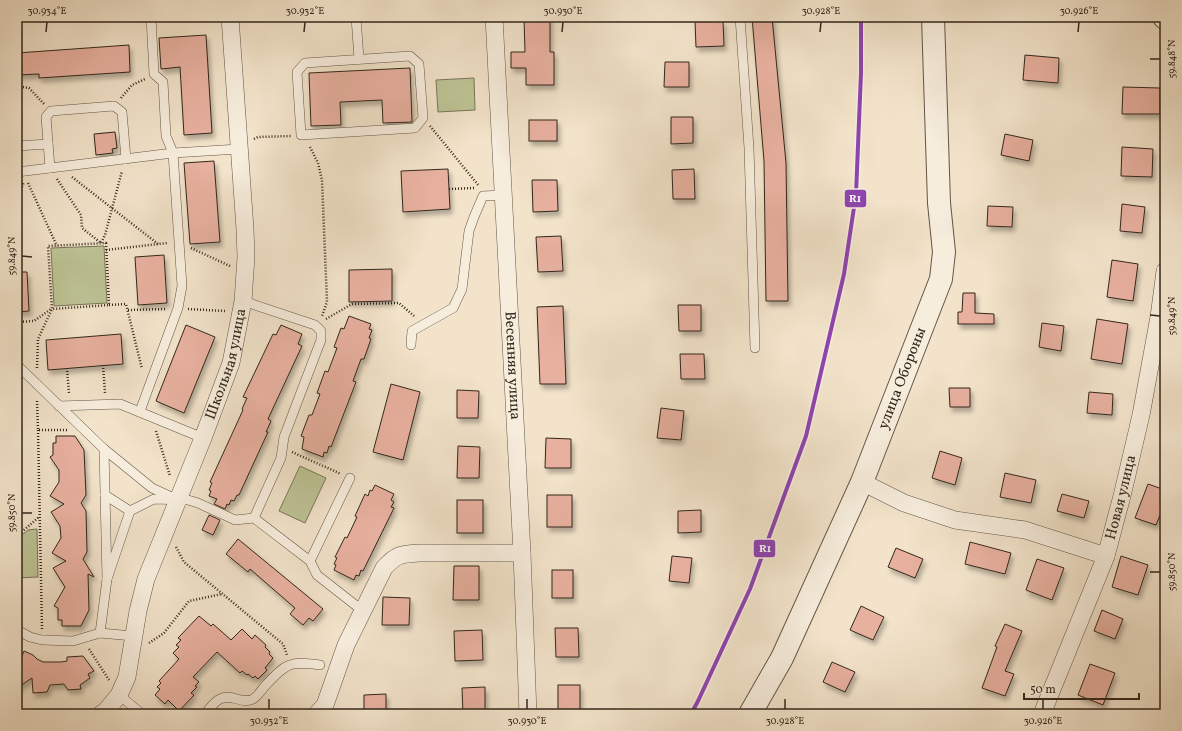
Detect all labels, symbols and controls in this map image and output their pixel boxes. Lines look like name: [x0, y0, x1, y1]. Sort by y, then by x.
text: 30.934°E: [28, 4, 66, 18]
text: 30.932°E: [286, 4, 324, 18]
text: 30.930°E: [544, 4, 582, 18]
text: 30.928°E: [802, 4, 840, 18]
text: 30.926°E: [1060, 4, 1098, 18]
text: 59.848°N: [1165, 39, 1179, 78]
line badge: R1: [844, 189, 867, 208]
text: R1: [849, 192, 861, 207]
text: 59.849°N: [5, 236, 19, 275]
text: 59.849°N: [1165, 296, 1179, 335]
street label: Школьная улица: [200, 307, 252, 423]
street label: Весенняя улица: [499, 311, 526, 420]
street label: улица Обороны: [873, 324, 932, 433]
street label: Новая улица: [1100, 453, 1142, 542]
text: 59.850°N: [5, 493, 19, 532]
line badge: R1: [753, 539, 776, 558]
text: R1: [759, 542, 771, 557]
text: 59.850°N: [1165, 552, 1179, 591]
scale bar: [1024, 675, 1139, 701]
text: 50 m: [1030, 682, 1056, 698]
text: 30.932°E: [250, 714, 288, 728]
text: 30.930°E: [508, 714, 546, 728]
text: 30.928°E: [766, 714, 804, 728]
text: 30.926°E: [1024, 714, 1062, 728]

